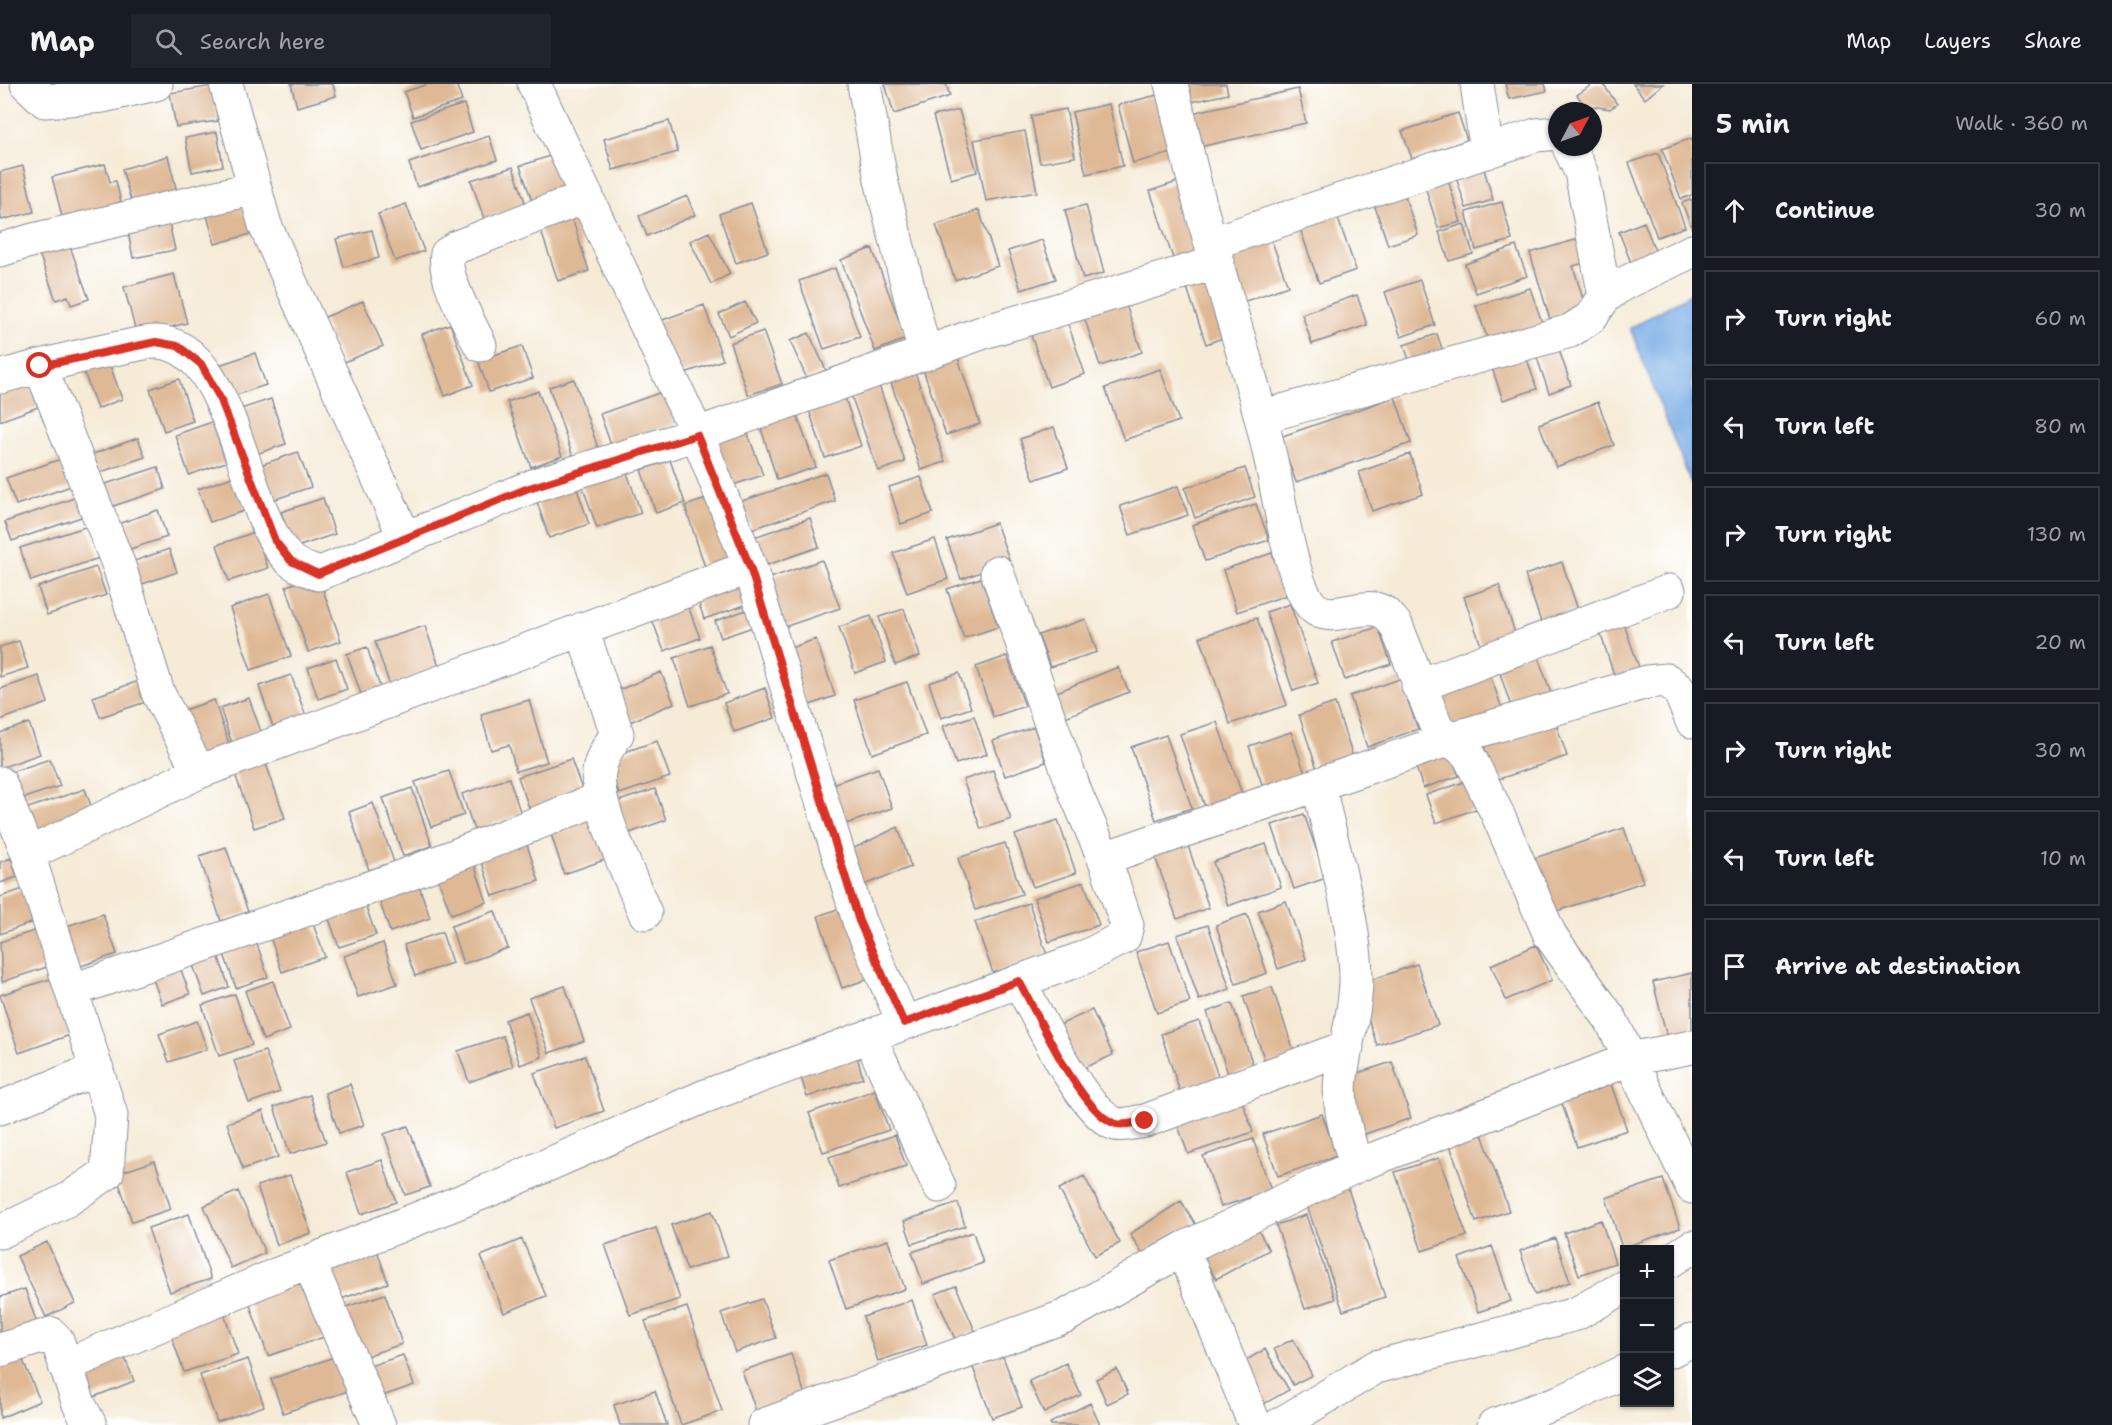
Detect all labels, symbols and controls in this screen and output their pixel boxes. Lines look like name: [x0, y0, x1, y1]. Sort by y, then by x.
search box: [131, 14, 551, 68]
text: Map: [30, 22, 95, 60]
icon: search: [152, 25, 185, 58]
text: Search here: [200, 27, 325, 56]
text: Map: [1846, 27, 1891, 55]
text: Layers: [1924, 27, 1991, 55]
text: Share: [2024, 27, 2082, 55]
north arrow: [1548, 102, 1602, 156]
text: 5 min: [1716, 106, 1790, 141]
text: Walk · 360 m: [1955, 110, 2088, 136]
icon: ahead: [1718, 194, 1751, 227]
text: Continue: [1775, 196, 1875, 225]
text: 30 m: [2034, 197, 2086, 223]
icon: right: [1718, 302, 1751, 335]
text: Turn right: [1775, 304, 1892, 333]
text: 60 m: [2034, 305, 2086, 331]
route start: [26, 352, 52, 378]
icon: left: [1718, 410, 1751, 443]
text: Turn left: [1775, 412, 1874, 441]
text: 80 m: [2034, 413, 2086, 439]
icon: right: [1718, 518, 1751, 551]
text: Turn right: [1775, 520, 1892, 549]
text: 130 m: [2027, 521, 2086, 547]
icon: left: [1718, 626, 1751, 659]
text: Turn left: [1775, 628, 1874, 657]
text: 20 m: [2035, 629, 2086, 655]
icon: right: [1718, 734, 1751, 767]
text: Turn right: [1775, 736, 1892, 765]
text: 30 m: [2034, 737, 2086, 763]
icon: left: [1718, 842, 1751, 875]
text: Turn left: [1775, 844, 1874, 873]
text: 10 m: [2040, 845, 2086, 871]
icon: arrive: [1718, 950, 1751, 983]
text: Arrive at destination: [1775, 952, 2021, 981]
route end: [1131, 1107, 1157, 1133]
map controls: [1620, 1245, 1674, 1407]
button: +: [1620, 1245, 1674, 1299]
button: −: [1620, 1299, 1674, 1353]
button: layers: [1620, 1353, 1674, 1407]

